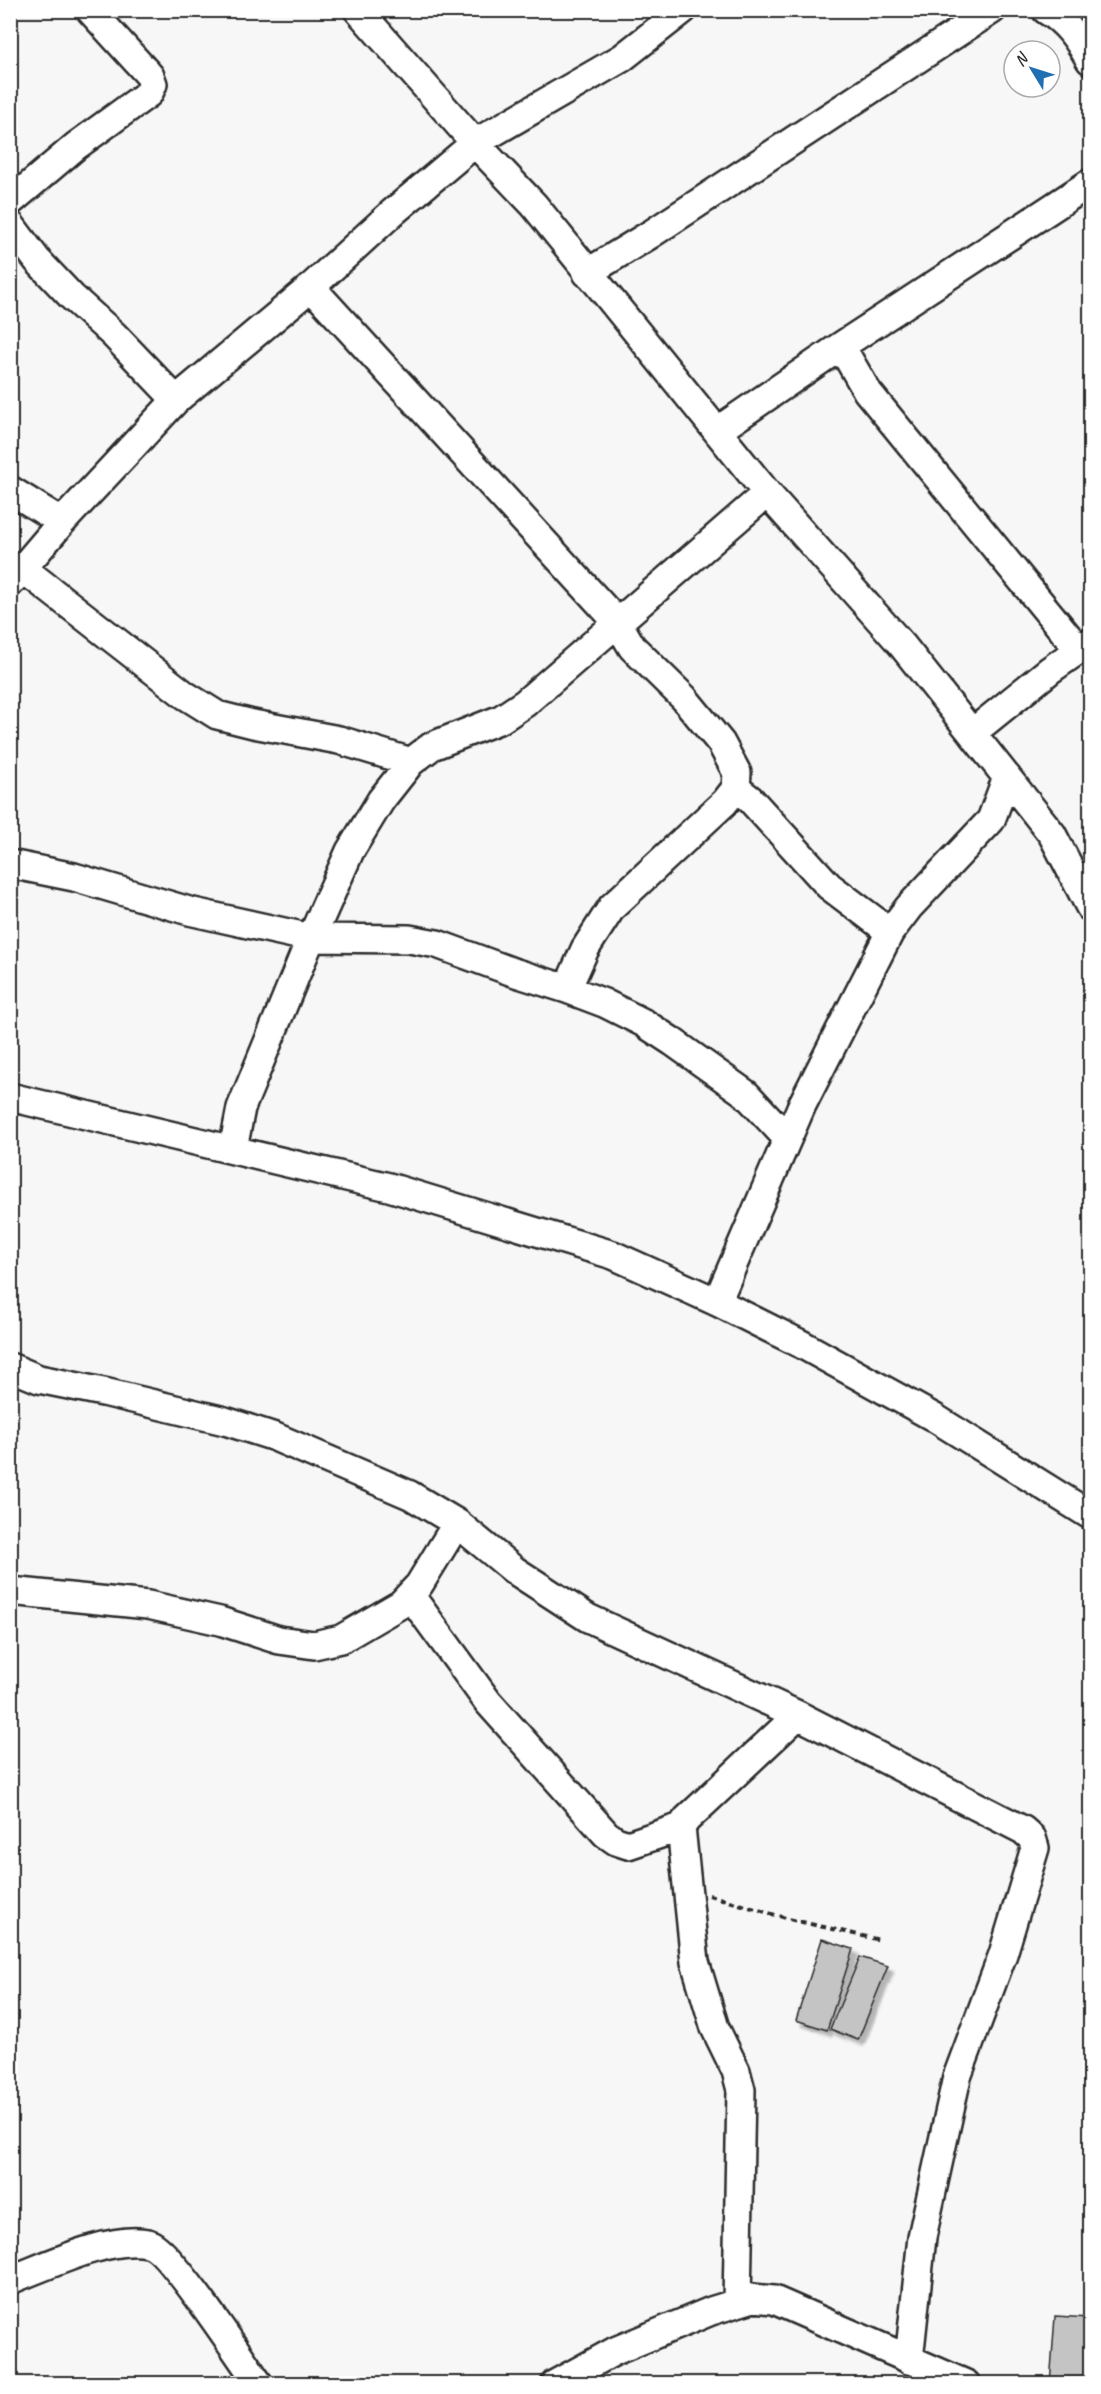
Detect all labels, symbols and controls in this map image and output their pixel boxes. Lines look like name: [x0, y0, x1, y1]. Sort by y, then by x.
north arrow: [1002, 39, 1062, 99]
text: N: [1010, 48, 1034, 70]

